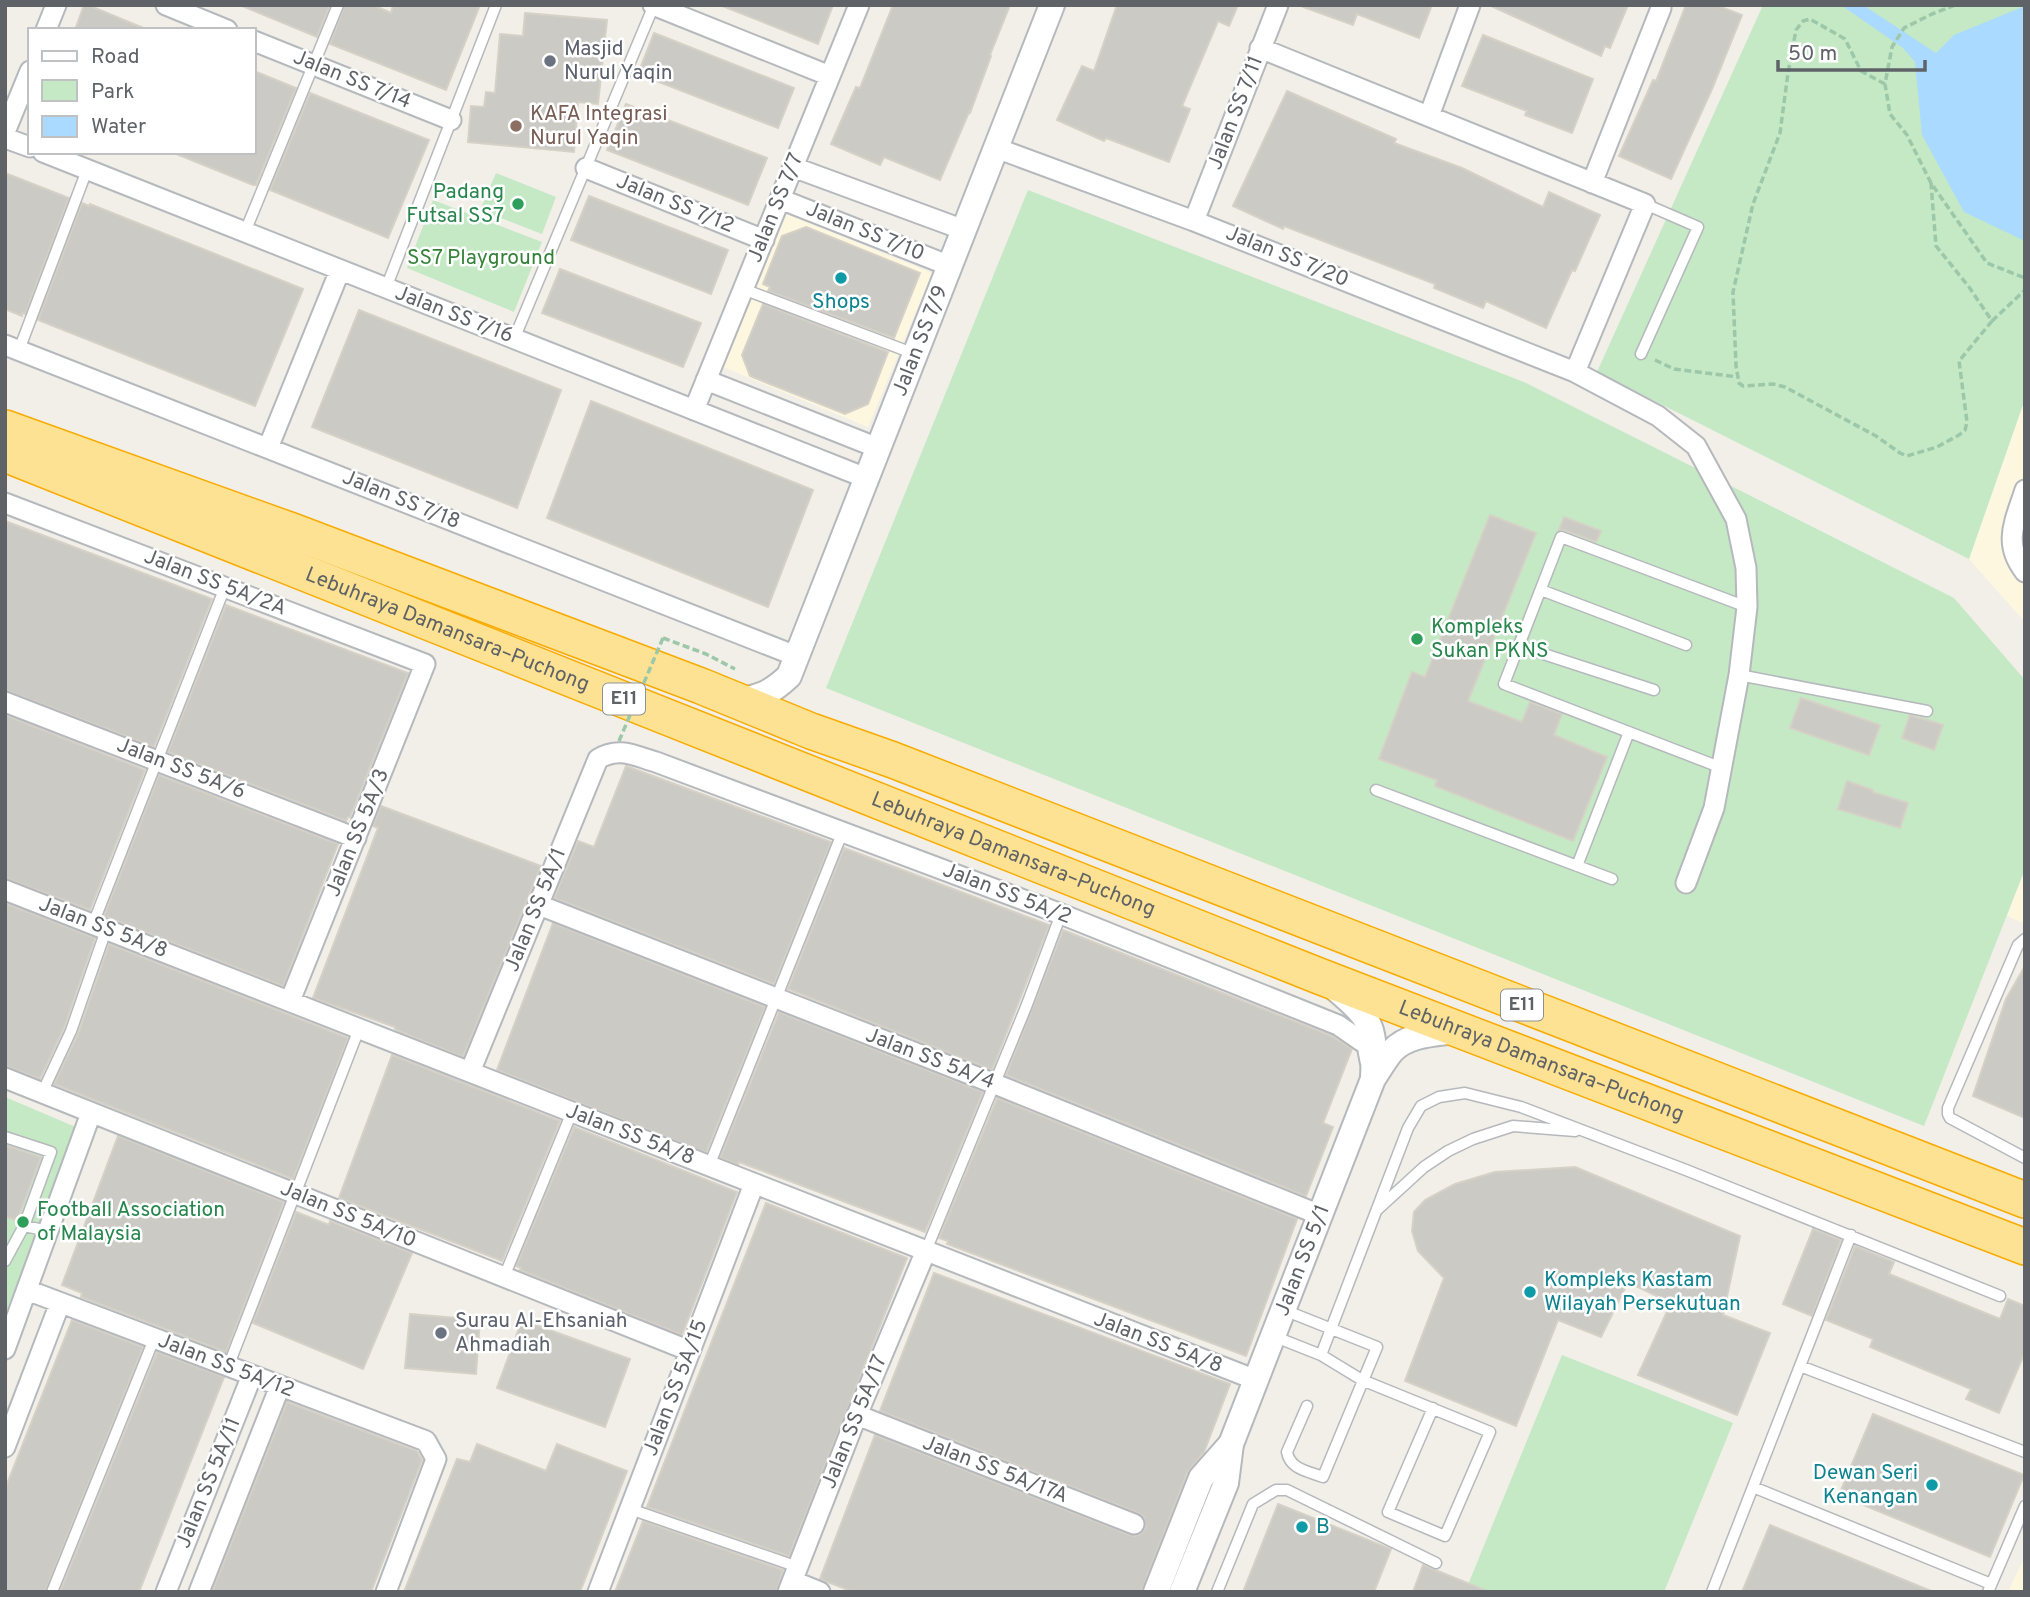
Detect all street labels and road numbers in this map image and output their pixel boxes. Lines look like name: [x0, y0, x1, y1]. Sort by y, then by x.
street label: Jalan SS 7/14: [289, 44, 415, 116]
street label: Jalan SS 7/11: [1202, 52, 1270, 174]
street label: Jalan SS 7/7: [742, 149, 810, 267]
street label: Jalan SS 7/12: [612, 168, 738, 240]
street label: Jalan SS 7/10: [802, 196, 928, 268]
street label: Jalan SS 7/20: [1221, 220, 1353, 294]
street label: Jalan SS 7/16: [391, 280, 517, 350]
street label: Jalan SS 7/9: [886, 282, 954, 400]
street label: Jalan SS 7/18: [338, 464, 464, 536]
street label: Jalan SS 5A/2A: [140, 543, 290, 623]
street label: Lebuhraya Damansara–Puchong: [301, 561, 593, 698]
road number: E11: [603, 684, 645, 714]
street label: Jalan SS 5A/6: [113, 732, 249, 806]
street label: Jalan SS 5A/3: [320, 765, 396, 901]
street label: Lebuhraya Damansara–Puchong: [867, 786, 1159, 923]
street label: Jalan SS 5A/1: [499, 844, 573, 976]
street label: Jalan SS 5A/2: [939, 857, 1075, 931]
street label: Jalan SS 5A/8: [35, 891, 171, 965]
road number: E11: [1501, 990, 1543, 1021]
street label: Lebuhraya Damansara–Puchong: [1395, 994, 1688, 1128]
street label: Jalan SS 5A/4: [861, 1022, 999, 1096]
street label: Jalan SS 5A/8: [562, 1098, 698, 1172]
street label: Jalan SS 5A/10: [276, 1175, 420, 1255]
street label: Jalan SS 5/1: [1269, 1201, 1336, 1320]
street label: Jalan SS 5A/8: [1090, 1306, 1226, 1380]
street label: Jalan SS 5A/15: [638, 1316, 714, 1460]
street label: Jalan SS 5A/12: [154, 1328, 298, 1404]
street label: Jalan SS 5A/17: [816, 1351, 894, 1493]
street label: Jalan SS 5A/11: [170, 1413, 248, 1553]
street label: Jalan SS 5A/17A: [918, 1430, 1072, 1510]

